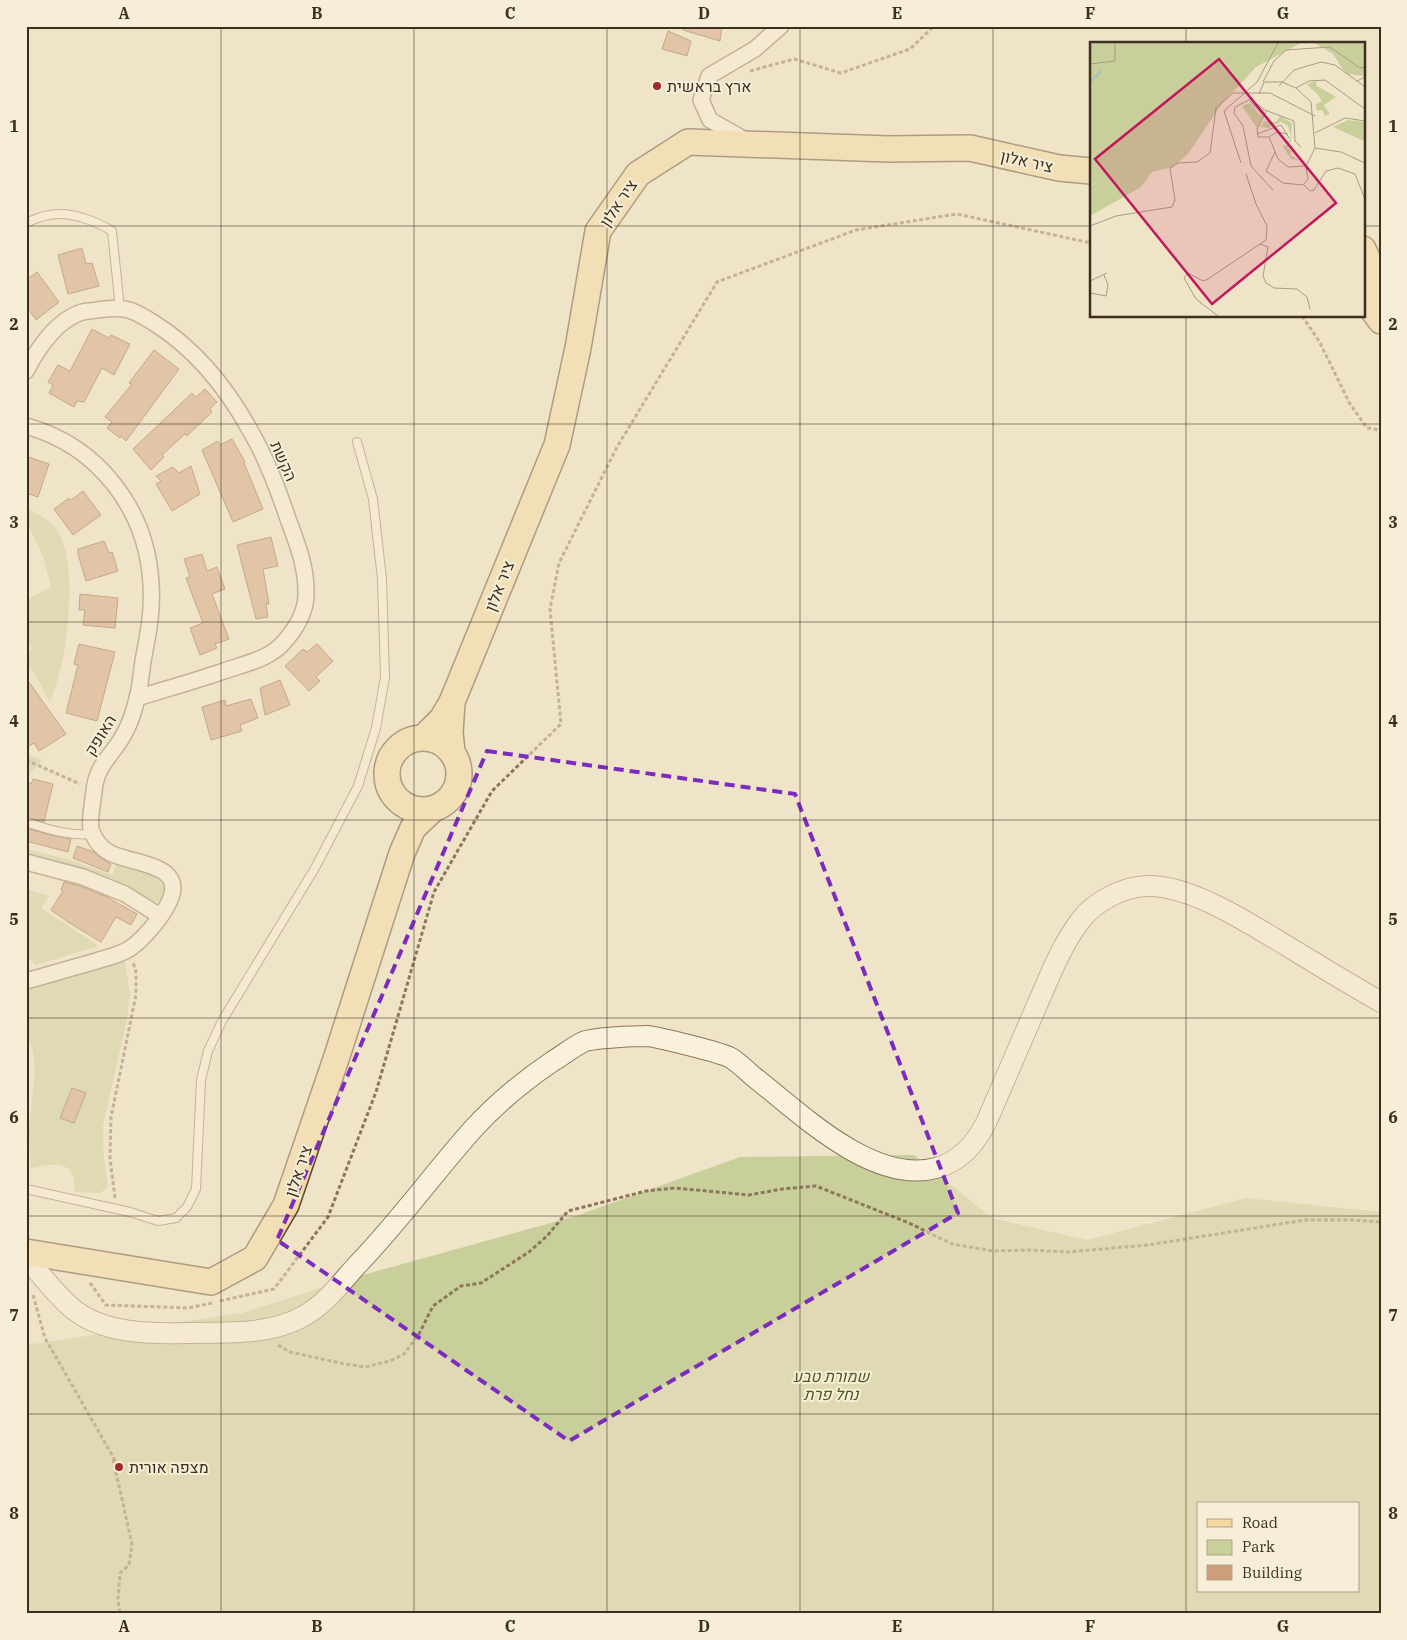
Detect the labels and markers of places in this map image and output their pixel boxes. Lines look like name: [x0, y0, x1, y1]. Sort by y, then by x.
place label: ארץ בראשית: [667, 76, 751, 96]
marker: ארץ בראשית: [651, 80, 663, 92]
place label: מצפה אורית: [129, 1457, 209, 1477]
marker: מצפה אורית: [113, 1461, 125, 1473]

